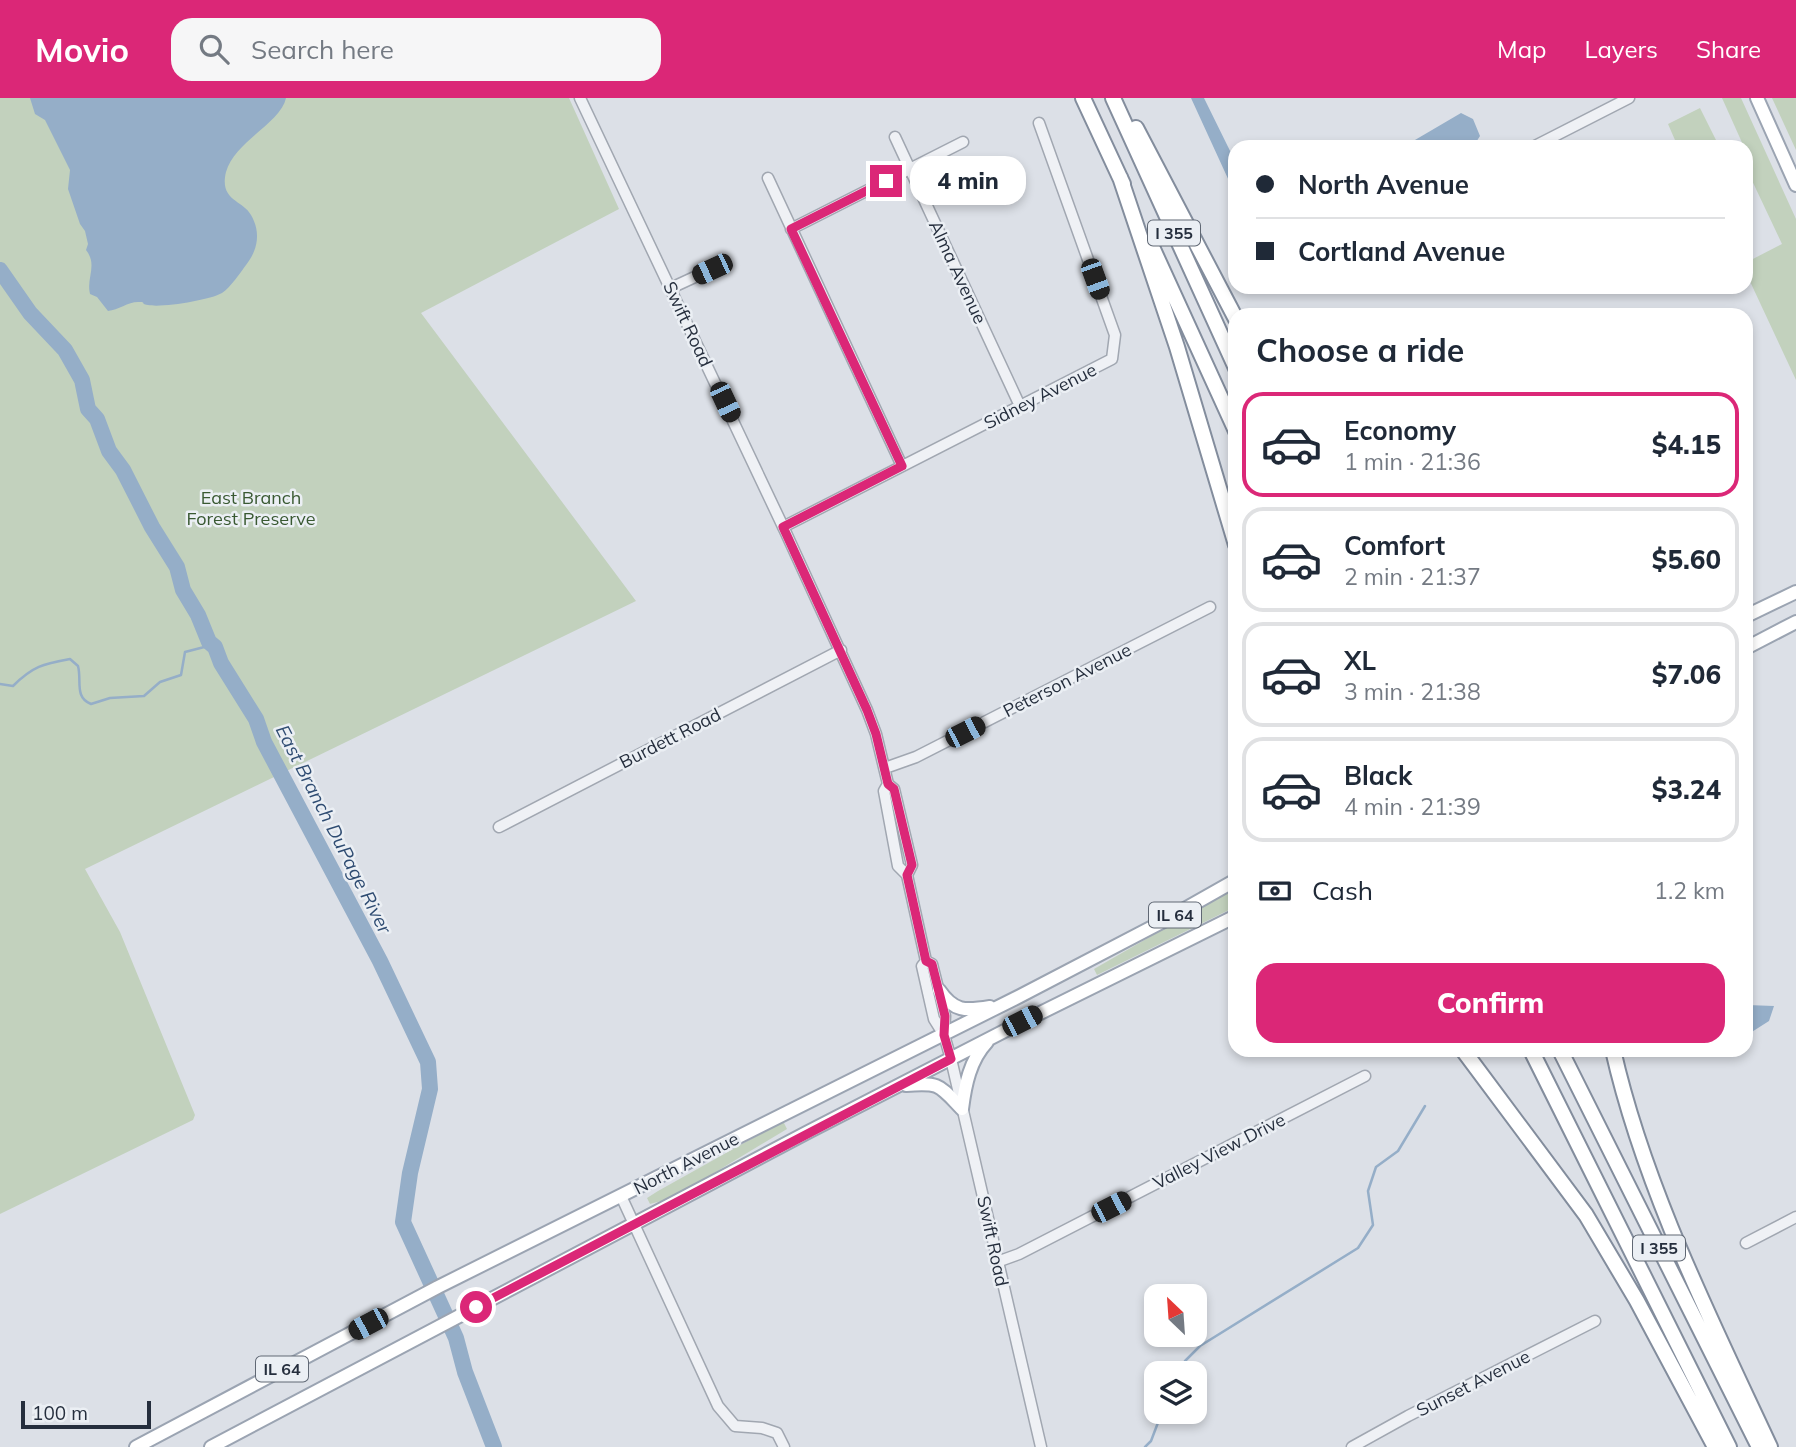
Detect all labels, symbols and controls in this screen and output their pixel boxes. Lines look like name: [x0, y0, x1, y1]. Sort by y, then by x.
search box: [171, 18, 661, 81]
text: Movio: [35, 29, 129, 70]
icon: search: [195, 30, 233, 68]
text: Search here: [251, 33, 394, 66]
text: Map: [1497, 34, 1546, 64]
text: Layers: [1584, 34, 1658, 64]
text: Share: [1696, 34, 1761, 64]
callout: 4 min: [910, 156, 1026, 206]
route end: [870, 165, 902, 197]
text: 4 min: [937, 166, 999, 195]
text: North Avenue: [1298, 168, 1469, 201]
street label: Alma Avenue: [924, 217, 992, 327]
road number: I 355: [1148, 220, 1200, 246]
text: Cortland Avenue: [1298, 235, 1505, 268]
car: [689, 251, 736, 287]
car: [1078, 256, 1113, 302]
street label: Swift Road: [658, 278, 718, 370]
text: Choose a ride: [1256, 330, 1464, 370]
street label: Sidney Avenue: [980, 358, 1100, 434]
car: [707, 379, 744, 425]
icon: car: [1260, 413, 1323, 476]
text: Economy: [1344, 414, 1456, 447]
text: $4.15: [1652, 428, 1721, 461]
text: 1 min · 21:36: [1344, 447, 1481, 476]
park label: East Branch Forest Preserve: [187, 486, 315, 530]
icon: car: [1260, 528, 1323, 591]
text: Comfort: [1344, 529, 1445, 562]
text: $5.60: [1652, 543, 1721, 576]
text: 2 min · 21:37: [1344, 562, 1481, 591]
street label: Peterson Avenue: [999, 638, 1135, 722]
icon: car: [1260, 643, 1323, 706]
text: XL: [1344, 644, 1376, 677]
text: $7.06: [1652, 658, 1721, 691]
text: 3 min · 21:38: [1344, 677, 1481, 706]
street label: Burdett Road: [615, 703, 725, 773]
car: [942, 713, 989, 751]
water label: East Branch DuPage River: [271, 721, 398, 938]
icon: car: [1260, 758, 1323, 821]
text: Black: [1344, 759, 1412, 792]
text: $3.24: [1652, 773, 1721, 806]
text: 4 min · 21:39: [1344, 792, 1481, 821]
icon: cash: [1256, 872, 1294, 910]
text: Cash: [1312, 874, 1373, 907]
text: 1.2 km: [1654, 876, 1725, 905]
road number: IL 64: [1149, 902, 1201, 928]
button: Confirm: [1256, 963, 1725, 1043]
car: [999, 1002, 1046, 1040]
street label: Valley View Drive: [1149, 1108, 1289, 1194]
street label: North Avenue: [630, 1127, 742, 1199]
car: [1088, 1188, 1135, 1226]
street label: Swift Road: [972, 1194, 1014, 1288]
road number: I 355: [1633, 1236, 1685, 1260]
north arrow: [1144, 1284, 1208, 1348]
map controls: [1144, 1284, 1207, 1424]
route start: [460, 1291, 492, 1323]
car: [345, 1305, 392, 1343]
street label: Sunset Avenue: [1412, 1344, 1534, 1422]
road number: IL 64: [256, 1357, 308, 1382]
button: layers: [1144, 1361, 1207, 1424]
scale bar: [21, 1398, 150, 1430]
text: 100 m: [32, 1401, 88, 1425]

